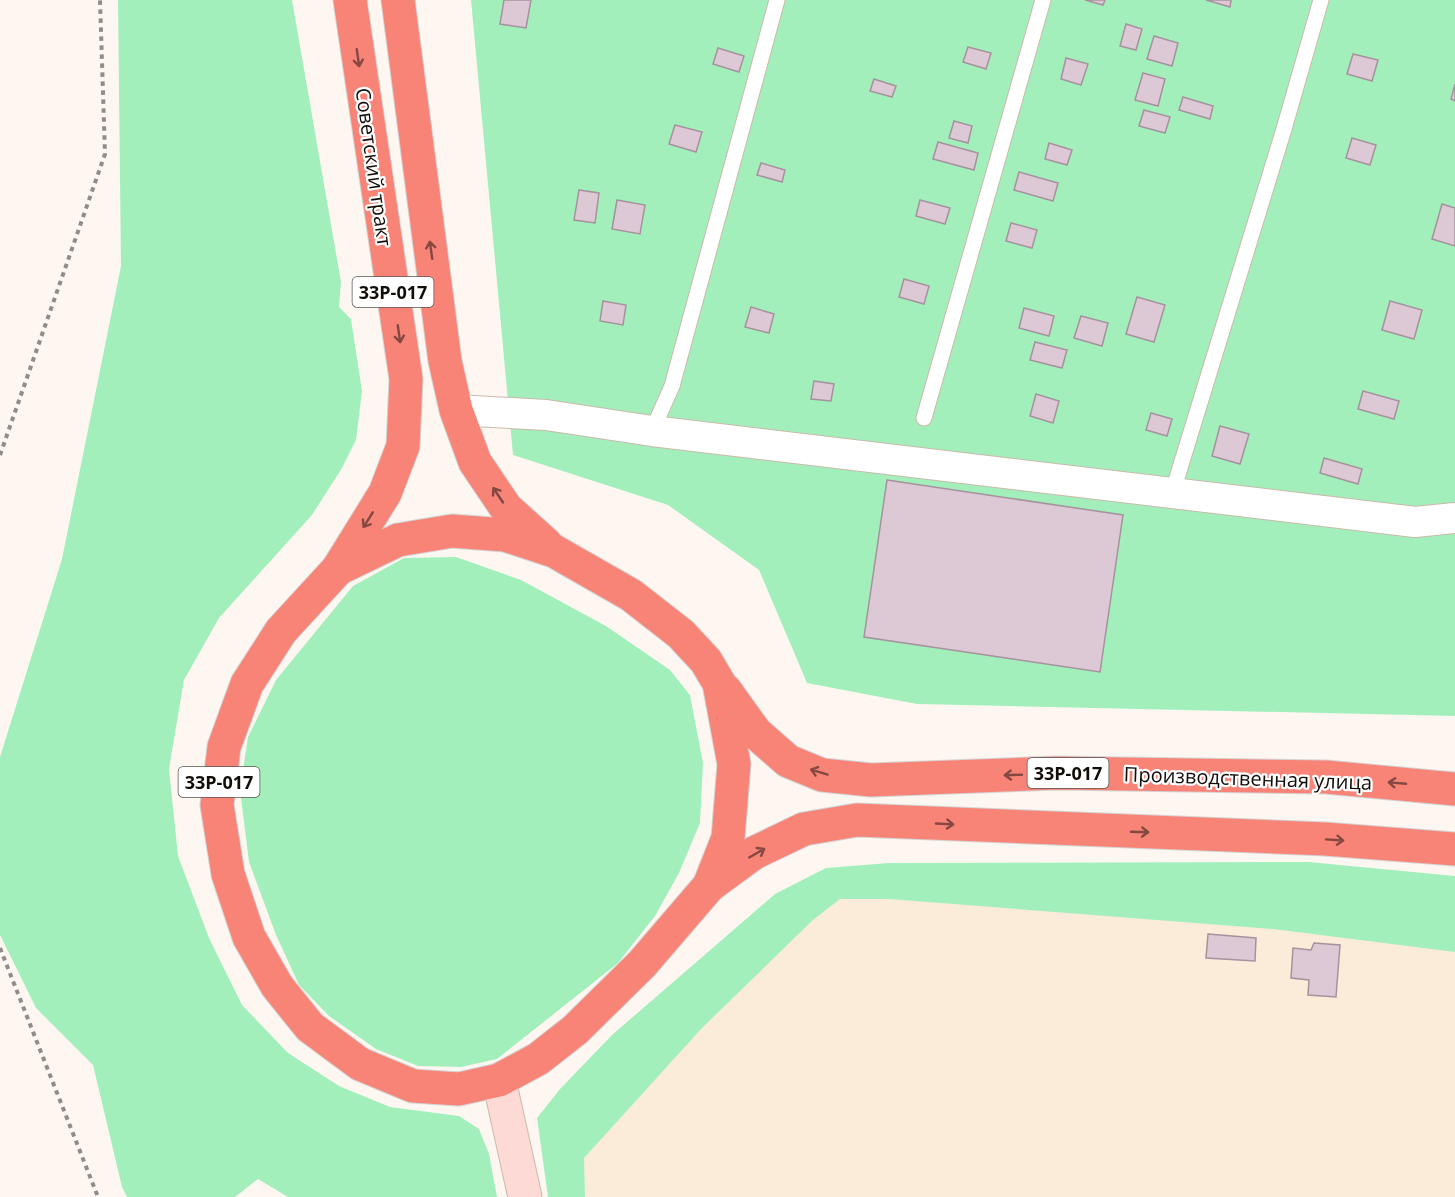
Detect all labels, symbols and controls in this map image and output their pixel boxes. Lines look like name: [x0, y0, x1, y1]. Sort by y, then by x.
one-way arrow: [353, 48, 364, 67]
street label: Советский тракт: [350, 86, 398, 248]
one-way arrow: [425, 240, 436, 260]
road number: 33Р-017: [352, 277, 434, 307]
one-way arrow: [394, 324, 405, 343]
one-way arrow: [492, 488, 504, 504]
one-way arrow: [362, 511, 374, 528]
road number: 33Р-017: [1028, 758, 1108, 788]
street label: Производственная улица: [1123, 760, 1373, 796]
one-way arrow: [810, 766, 829, 777]
road number: 33Р-017: [178, 767, 260, 797]
one-way arrow: [1004, 769, 1024, 780]
one-way arrow: [1387, 777, 1407, 788]
one-way arrow: [935, 819, 955, 830]
one-way arrow: [1130, 827, 1150, 838]
one-way arrow: [1325, 835, 1344, 846]
one-way arrow: [748, 846, 765, 858]

